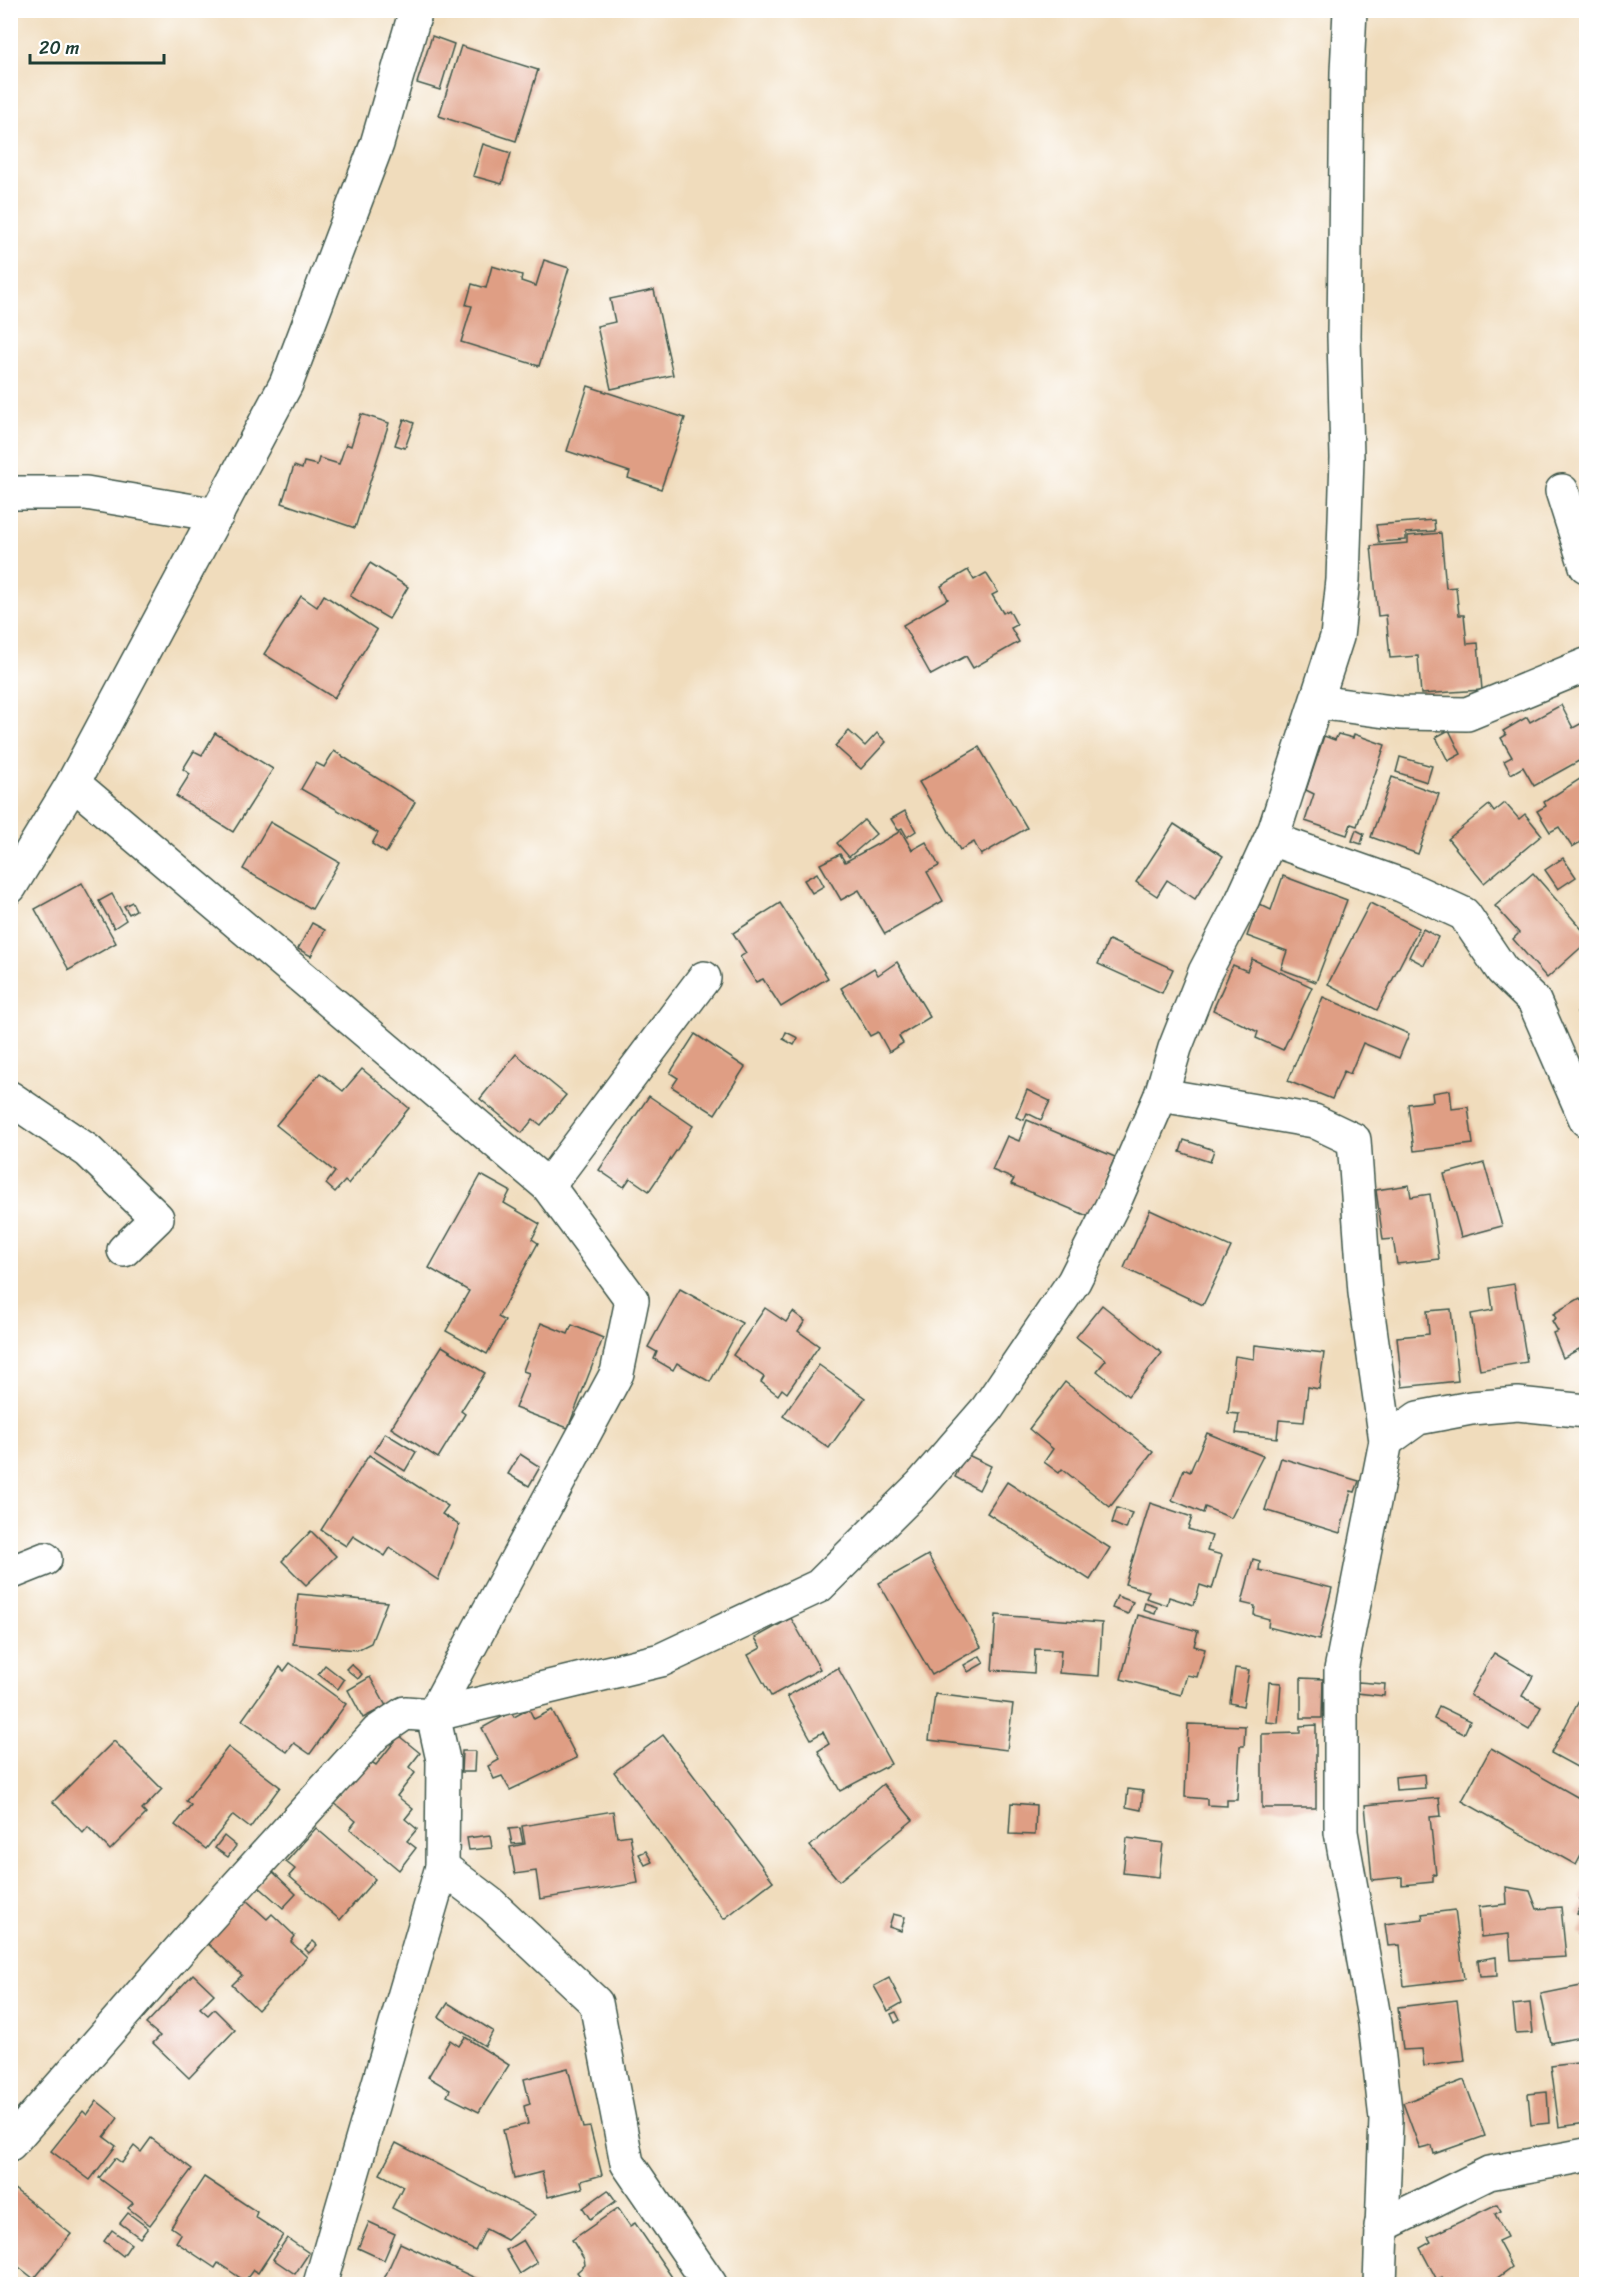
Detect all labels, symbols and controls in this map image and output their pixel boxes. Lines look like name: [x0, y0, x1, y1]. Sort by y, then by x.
scale bar: [30, 27, 164, 65]
text: 20 m: [39, 32, 79, 64]

